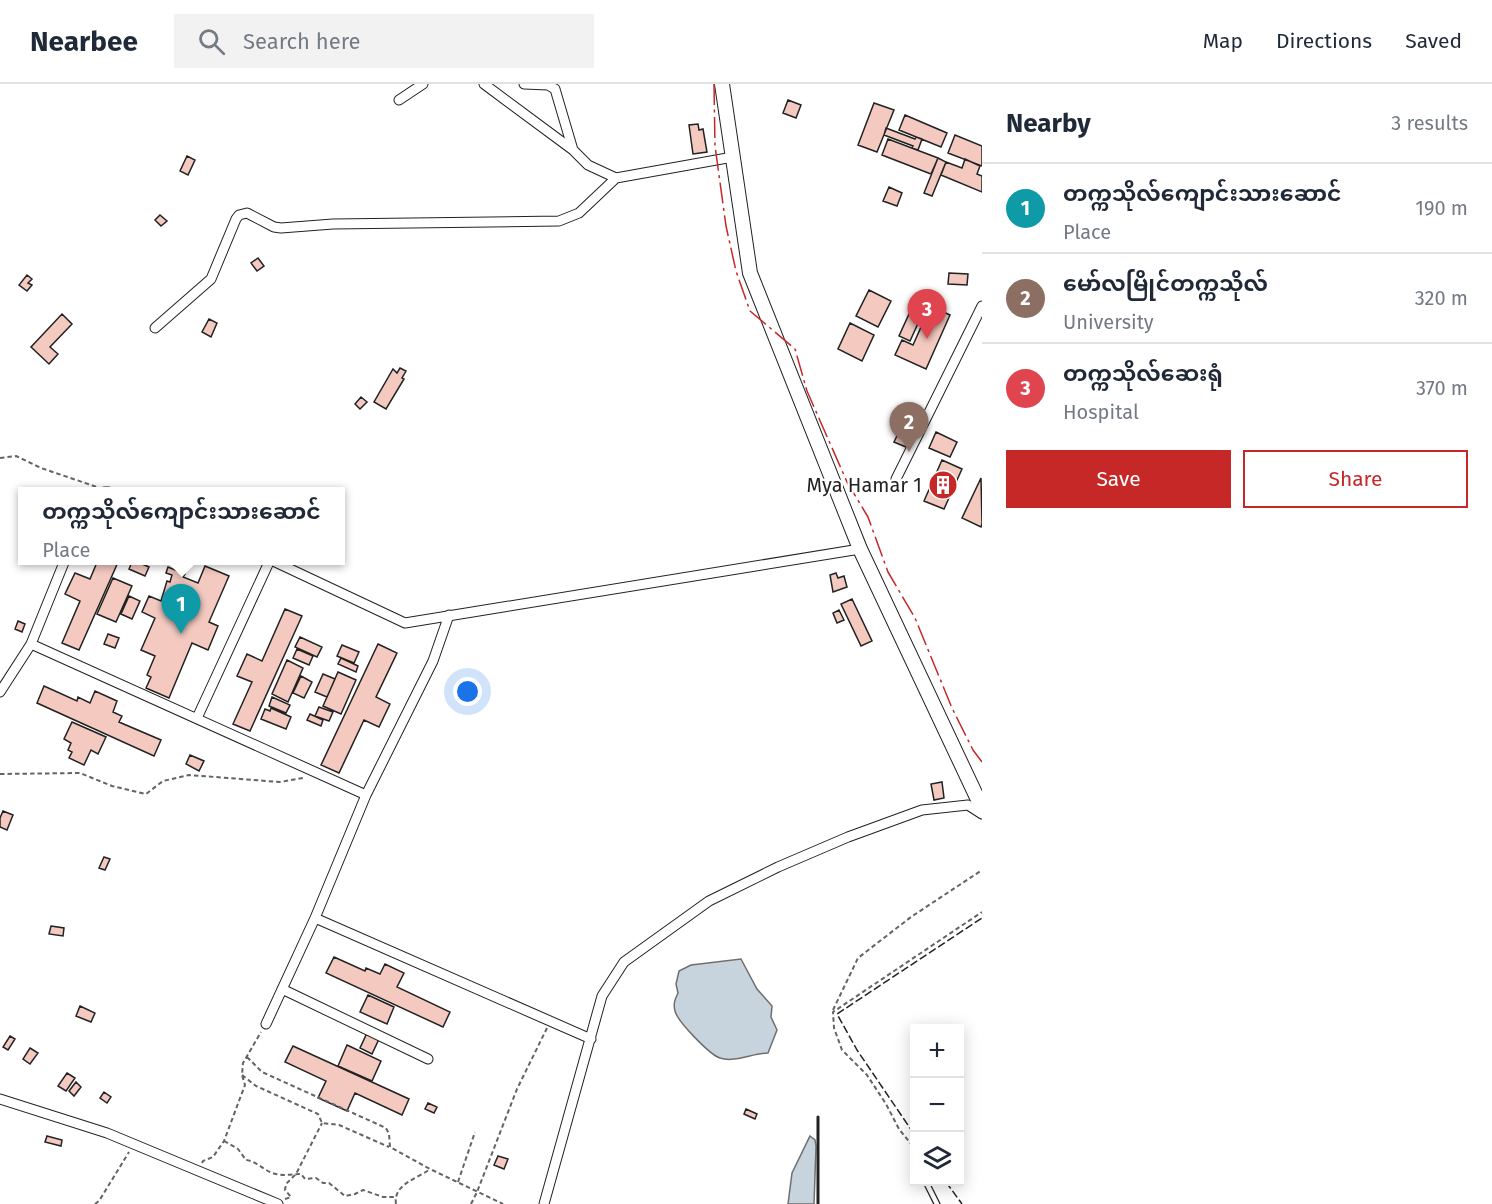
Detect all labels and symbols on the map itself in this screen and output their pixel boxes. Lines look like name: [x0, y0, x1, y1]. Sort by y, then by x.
pin: 3: [908, 290, 946, 339]
pin: 2: [890, 402, 928, 452]
building icon: Mya Hamar 1: [927, 469, 959, 501]
place label: Mya Hamar 1: [807, 473, 922, 497]
pin: 1: [162, 584, 201, 634]
your location: [453, 677, 482, 706]

